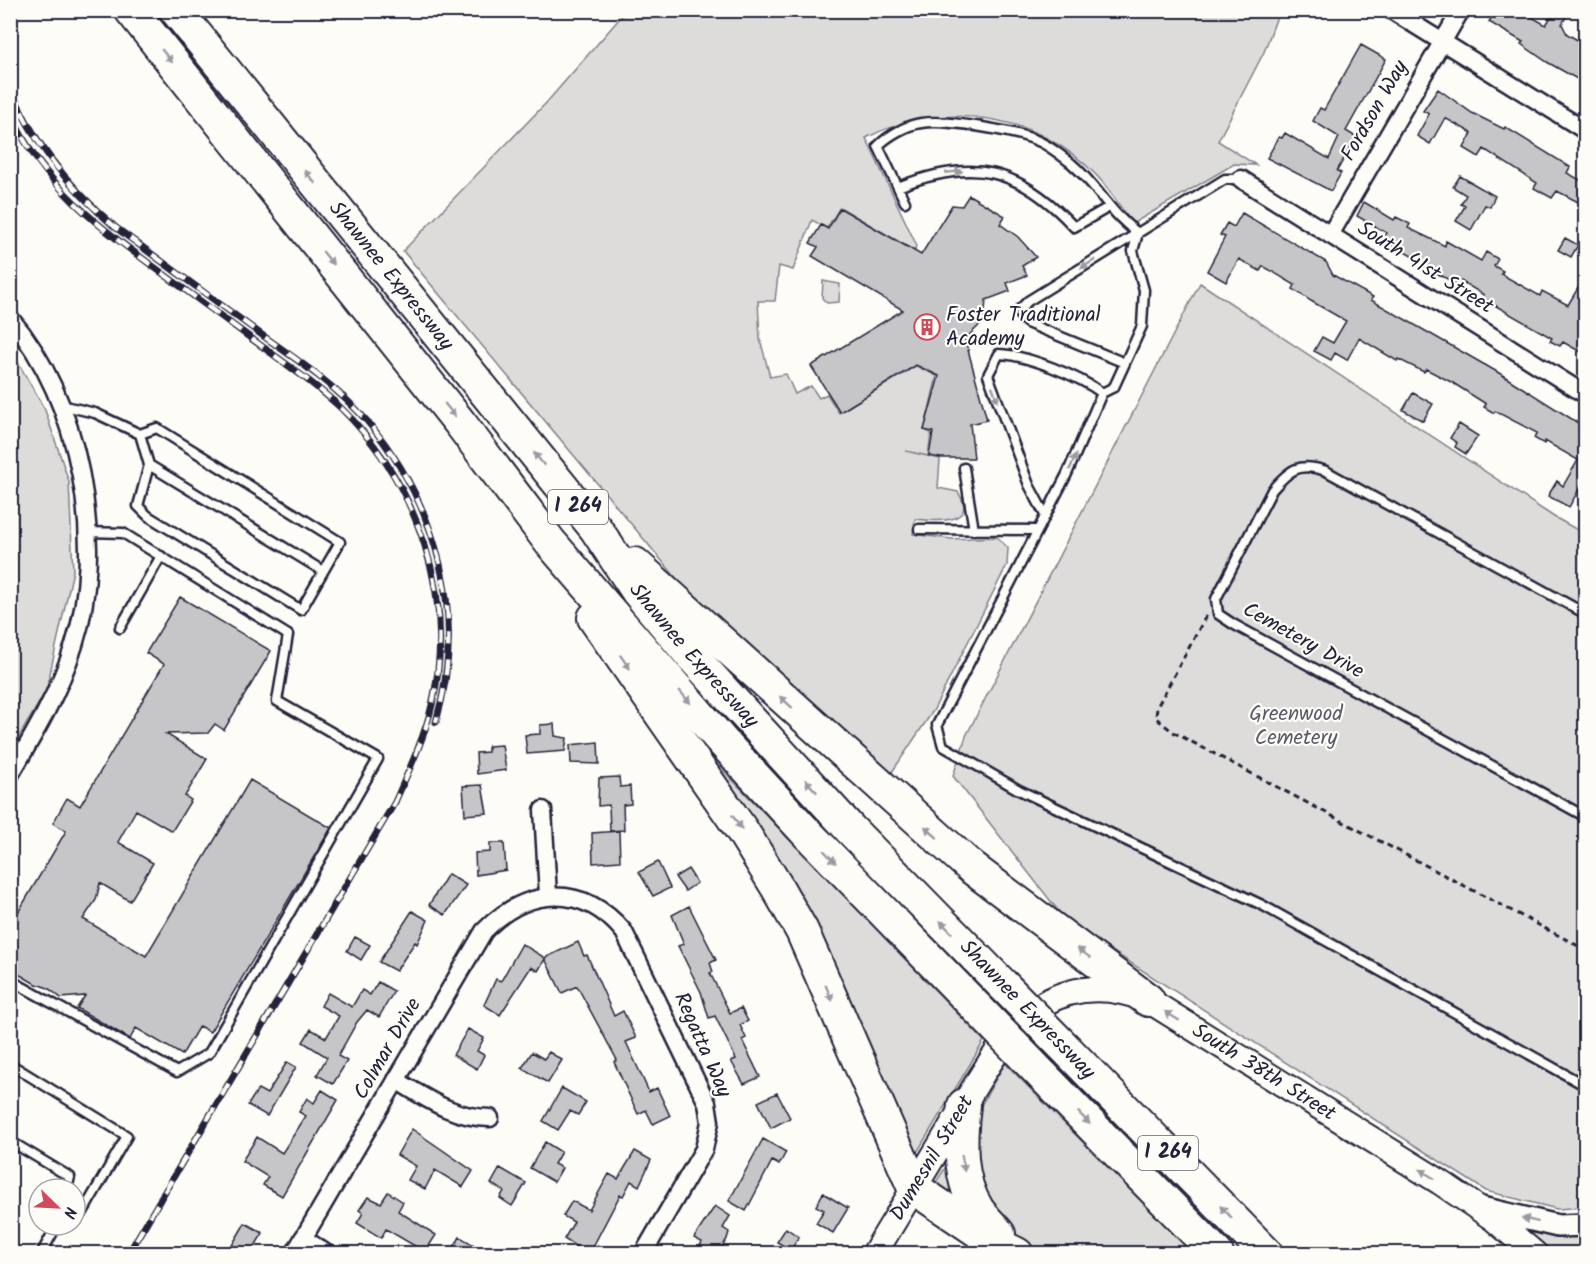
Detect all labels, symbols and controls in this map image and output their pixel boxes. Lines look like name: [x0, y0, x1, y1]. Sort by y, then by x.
one-way arrow: [161, 48, 174, 64]
street label: Fordson Way: [1333, 54, 1417, 168]
one-way arrow: [944, 167, 963, 176]
one-way arrow: [304, 170, 317, 185]
street label: Shawnee Expressway: [320, 194, 462, 358]
street label: South 41st Street: [1350, 213, 1500, 324]
one-way arrow: [322, 250, 335, 266]
one-way arrow: [1080, 258, 1096, 269]
place label: Foster Traditional Academy: [946, 299, 1101, 356]
building icon: Foster Traditional Academy: [912, 312, 942, 342]
one-way arrow: [991, 385, 1001, 403]
one-way arrow: [443, 403, 455, 418]
one-way arrow: [532, 451, 545, 467]
one-way arrow: [1068, 453, 1077, 470]
road number: I 264: [548, 490, 608, 524]
street label: Shawnee Expressway: [620, 577, 767, 736]
street label: Cemetery Drive: [1236, 594, 1370, 688]
one-way arrow: [619, 654, 631, 670]
one-way arrow: [678, 689, 691, 704]
one-way arrow: [779, 695, 794, 709]
park label: Greenwood Cemetery: [1249, 698, 1343, 755]
one-way arrow: [804, 779, 818, 794]
one-way arrow: [731, 814, 743, 830]
one-way arrow: [924, 825, 939, 839]
one-way arrow: [823, 849, 837, 864]
one-way arrow: [940, 920, 954, 934]
street label: Shawnee Expressway: [951, 932, 1103, 1088]
one-way arrow: [1077, 947, 1092, 959]
one-way arrow: [825, 985, 834, 1002]
street label: Regatta Way: [664, 987, 740, 1103]
street label: Colmar Drive: [345, 991, 431, 1106]
one-way arrow: [1164, 1010, 1180, 1021]
street label: South 38th Street: [1185, 1015, 1343, 1130]
street label: Dumesnil Street: [881, 1088, 983, 1227]
one-way arrow: [1077, 1110, 1091, 1124]
road number: I 264: [1138, 1136, 1198, 1170]
one-way arrow: [958, 1154, 967, 1173]
one-way arrow: [1419, 1169, 1435, 1180]
north arrow: [27, 1177, 87, 1237]
text: N: [56, 1203, 83, 1222]
one-way arrow: [1219, 1204, 1233, 1219]
one-way arrow: [1521, 1214, 1539, 1224]

